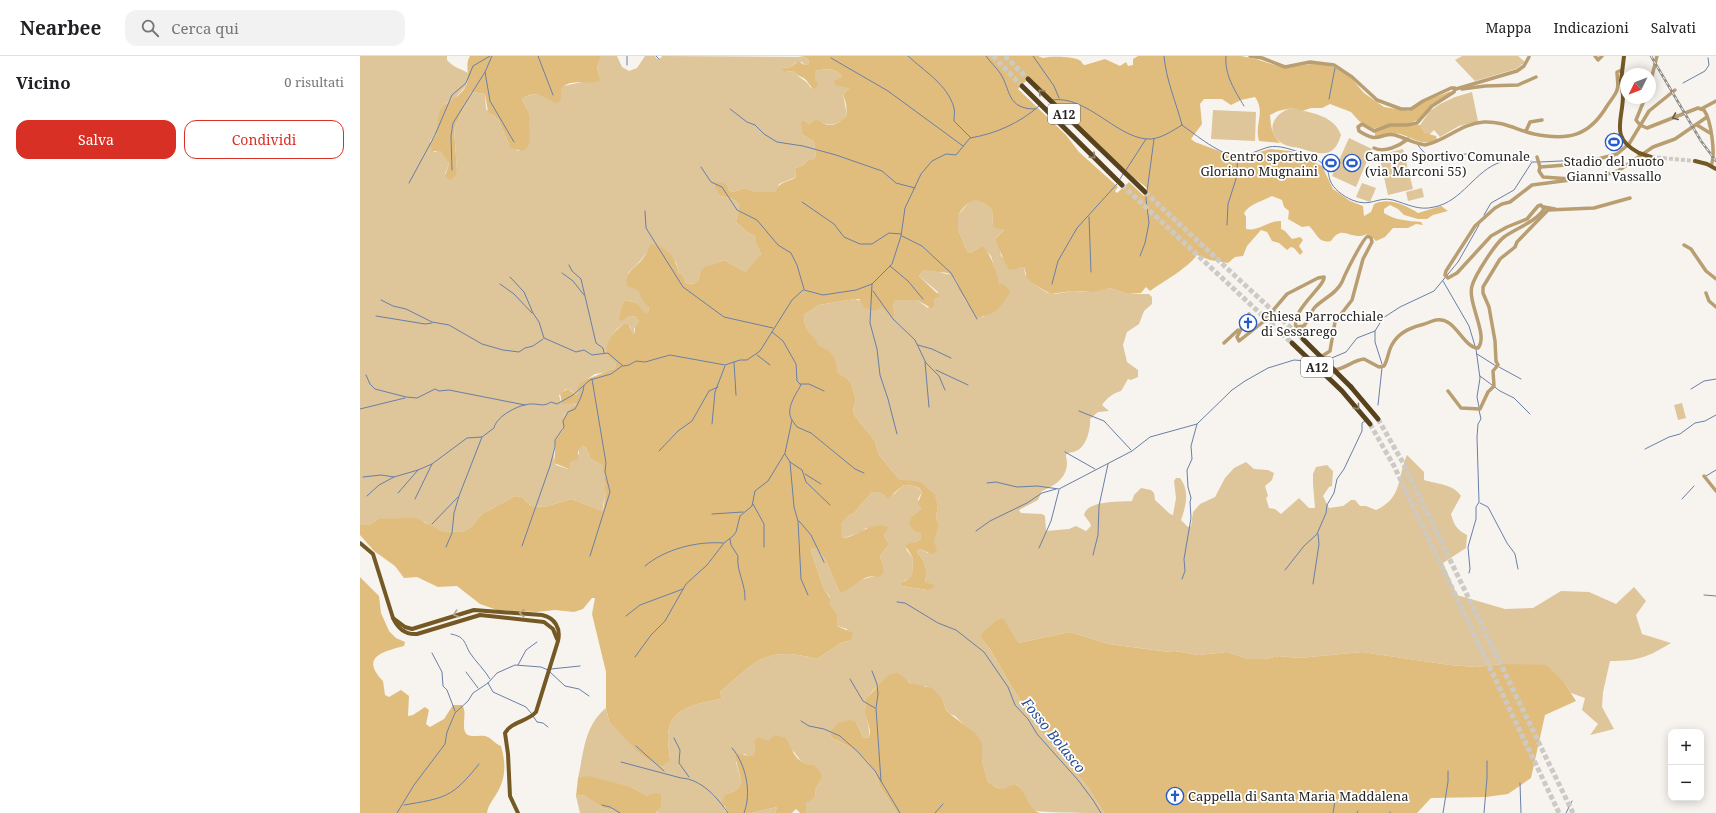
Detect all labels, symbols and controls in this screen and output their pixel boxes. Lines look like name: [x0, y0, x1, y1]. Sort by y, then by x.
search box: [125, 10, 405, 46]
text: Nearbee: [20, 15, 101, 41]
icon: search: [139, 17, 161, 39]
text: Cerca qui: [171, 18, 239, 38]
text: Mappa: [1485, 18, 1532, 37]
text: Indicazioni: [1554, 18, 1629, 37]
text: Salvati: [1651, 18, 1696, 37]
north arrow: [1620, 68, 1656, 104]
text: Vicino: [16, 71, 71, 94]
text: 0 risultati: [284, 73, 344, 91]
one-way arrow: [1038, 89, 1046, 97]
road number: A12: [1048, 104, 1080, 124]
one-way arrow: [1672, 112, 1679, 120]
button: Salva: [16, 120, 176, 159]
button: Condividi: [184, 120, 344, 159]
sports icon: Stadio del nuoto Gianni Vassallo: [1604, 132, 1624, 152]
place label: Centro sportivo Gloriano Mugnaini: [1200, 147, 1318, 180]
place label: Campo Sportivo Comunale (via Marconi 55): [1365, 147, 1530, 180]
one-way arrow: [1088, 151, 1096, 159]
place label: Stadio del nuoto Gianni Vassallo: [1564, 152, 1664, 185]
sports icon: Centro sportivo Gloriano Mugnaini: [1321, 153, 1341, 173]
sports icon: Campo Sportivo Comunale (via Marconi 55): [1342, 153, 1362, 173]
place label: Chiesa Parrocchiale di Sessarego: [1261, 307, 1383, 340]
church icon: Chiesa Parrocchiale di Sessarego: [1238, 313, 1258, 333]
road number: A12: [1301, 357, 1333, 377]
one-way arrow: [1352, 402, 1359, 410]
one-way arrow: [519, 609, 526, 618]
one-way arrow: [453, 610, 460, 618]
water label: Fosso Bolasco: [1017, 693, 1090, 776]
map controls: [1668, 729, 1704, 801]
button: +: [1668, 729, 1704, 765]
button: −: [1668, 765, 1704, 801]
church icon: Cappella di Santa Maria Maddalena: [1165, 786, 1185, 806]
place label: Cappella di Santa Maria Maddalena: [1188, 787, 1409, 805]

